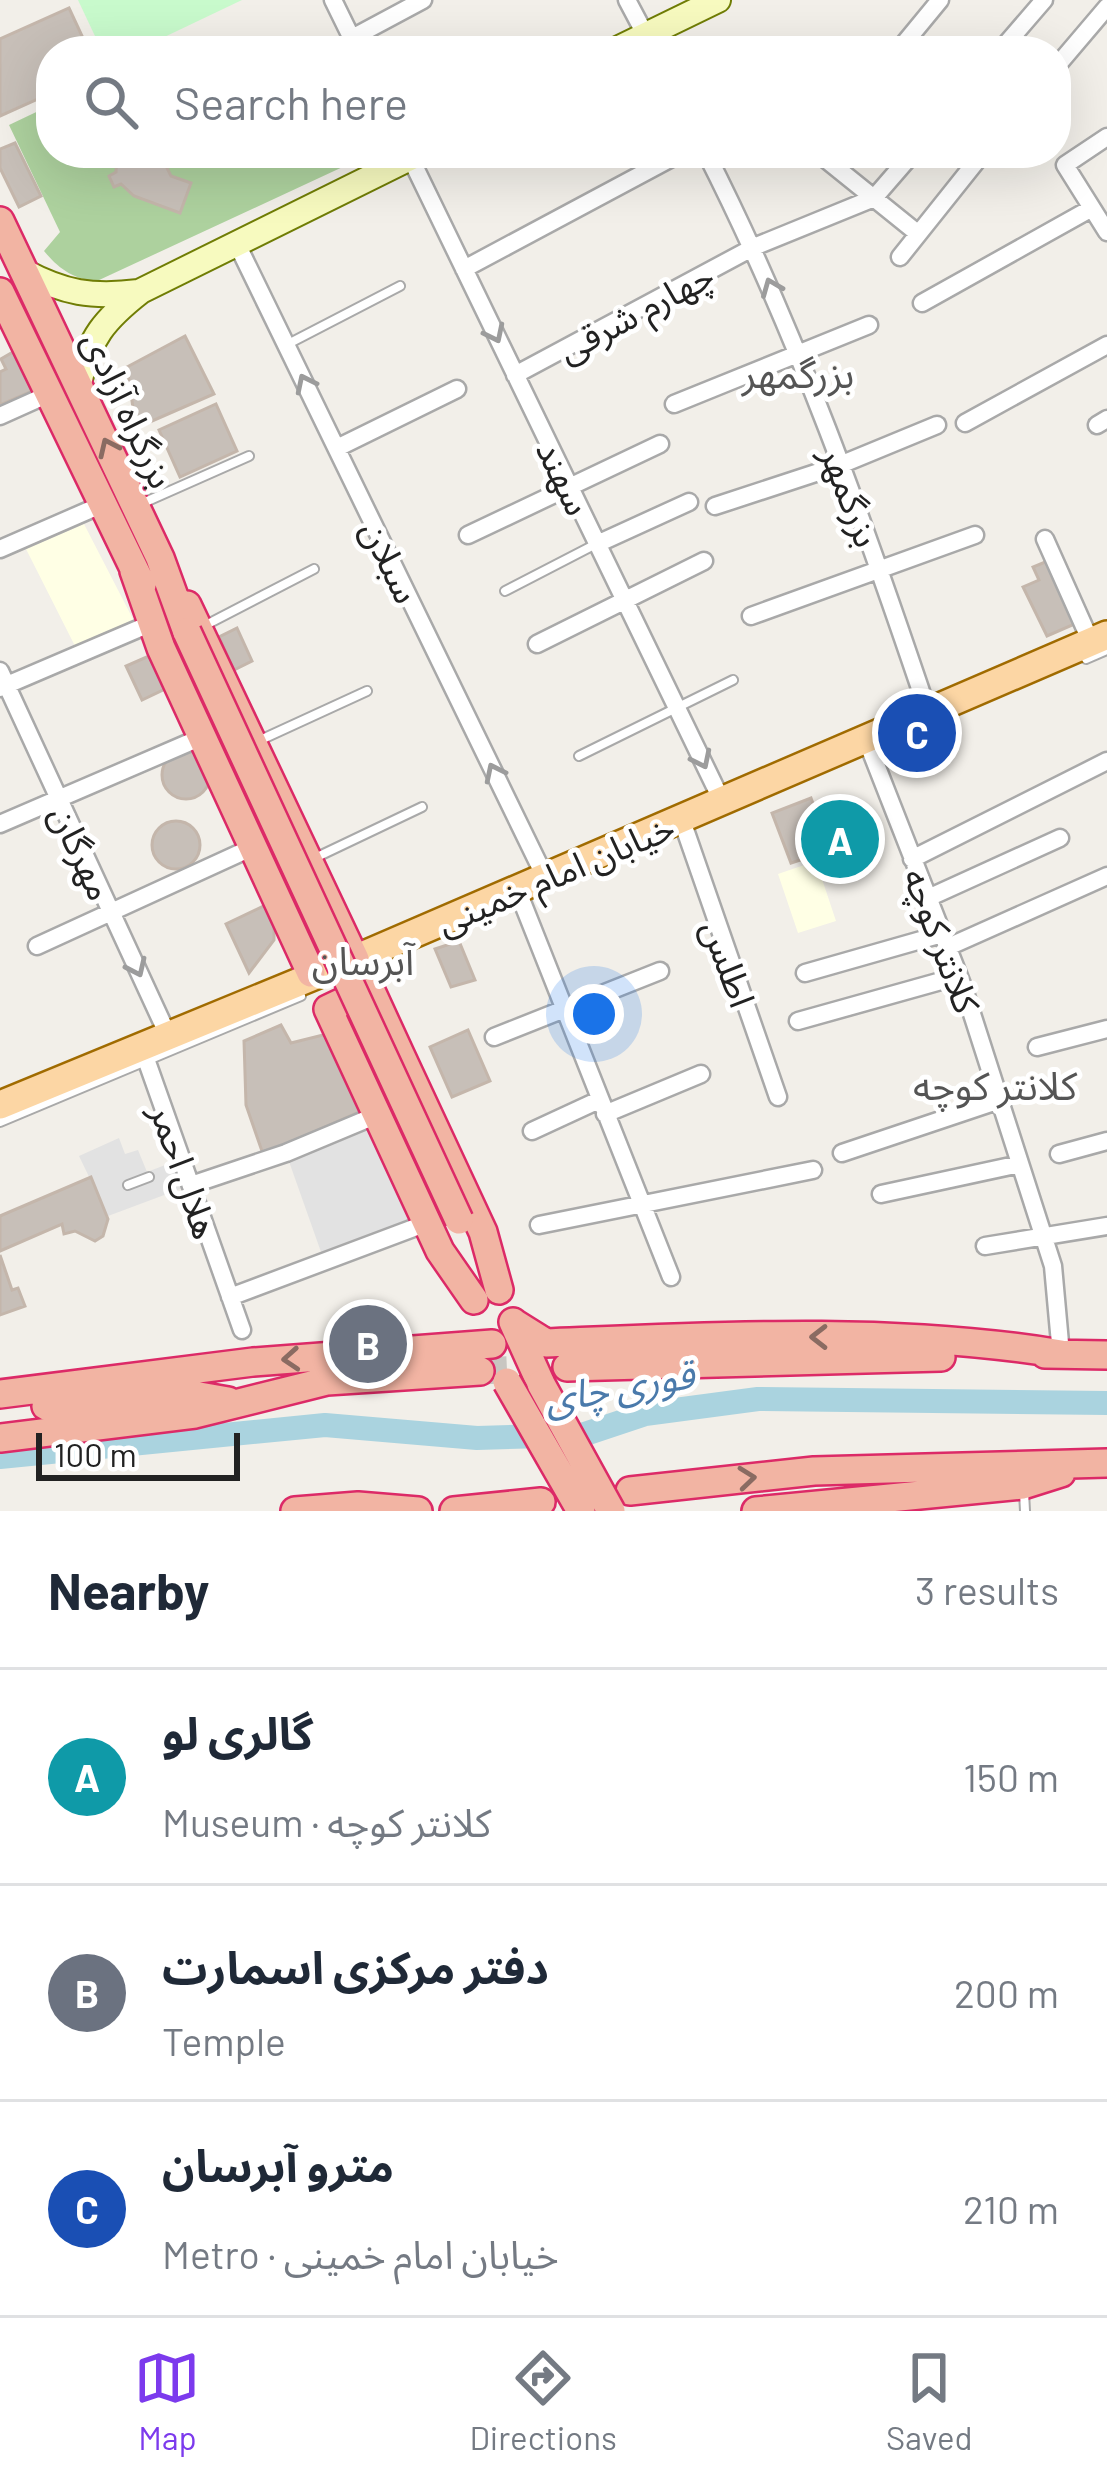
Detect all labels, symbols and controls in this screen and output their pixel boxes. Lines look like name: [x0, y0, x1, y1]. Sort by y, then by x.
search box: [36, 36, 1071, 168]
icon: search: [78, 69, 144, 135]
text: Search here: [174, 75, 408, 129]
street label: چهارم شرقی: [550, 252, 724, 377]
one-way arrow: [761, 278, 785, 299]
one-way arrow: [481, 322, 504, 343]
street label: بزرگراه آزادی: [73, 324, 185, 495]
district label: بزرگمهر: [741, 349, 854, 397]
one-way arrow: [296, 374, 319, 395]
street label: سهند: [528, 433, 601, 522]
one-way arrow: [99, 437, 123, 459]
street label: بزرگمهر: [811, 439, 891, 553]
street label: سبلان: [353, 513, 430, 610]
pin: C: [878, 688, 956, 778]
one-way arrow: [688, 748, 711, 769]
one-way arrow: [485, 763, 508, 784]
pin: A: [801, 794, 879, 884]
street label: مهرگان: [41, 798, 124, 907]
street label: خیابان امام خمینی: [430, 804, 683, 950]
street label: کلانتر کوچه: [892, 862, 991, 1021]
street label: اطلس: [694, 914, 765, 1013]
district label: آبرسان: [312, 936, 416, 984]
one-way arrow: [123, 956, 146, 977]
your location: [564, 984, 624, 1044]
district label: کلانتر کوچه: [913, 1061, 1078, 1112]
street label: هلال احمر: [141, 1097, 229, 1245]
pin: B: [329, 1299, 407, 1389]
one-way arrow: [809, 1324, 827, 1350]
one-way arrow: [281, 1346, 300, 1372]
water label: قوری چای: [540, 1348, 701, 1425]
scale bar: [36, 1427, 240, 1480]
text: 100 m: [54, 1434, 137, 1474]
one-way arrow: [737, 1466, 756, 1492]
text: Nearby: [48, 1559, 209, 1620]
text: 3 results: [915, 1566, 1059, 1613]
text: گالری لو: [162, 1705, 313, 1759]
text: A: [74, 1753, 100, 1800]
text: 150 m: [963, 1753, 1059, 1800]
text: Museum · کلانتر کوچه: [162, 1798, 491, 1845]
text: دفتر مرکزی اسمارت: [162, 1939, 549, 1993]
text: B: [75, 1969, 99, 2016]
text: 200 m: [954, 1969, 1059, 2016]
text: Temple: [162, 2017, 286, 2064]
text: مترو آبرسان: [162, 2137, 394, 2191]
text: C: [75, 2185, 99, 2232]
text: 210 m: [963, 2185, 1059, 2232]
text: Metro · خیابان امام خمینی: [162, 2230, 559, 2277]
tab: Map: [134, 2345, 200, 2457]
tab: Directions: [469, 2345, 617, 2457]
tab: Saved: [886, 2345, 973, 2457]

